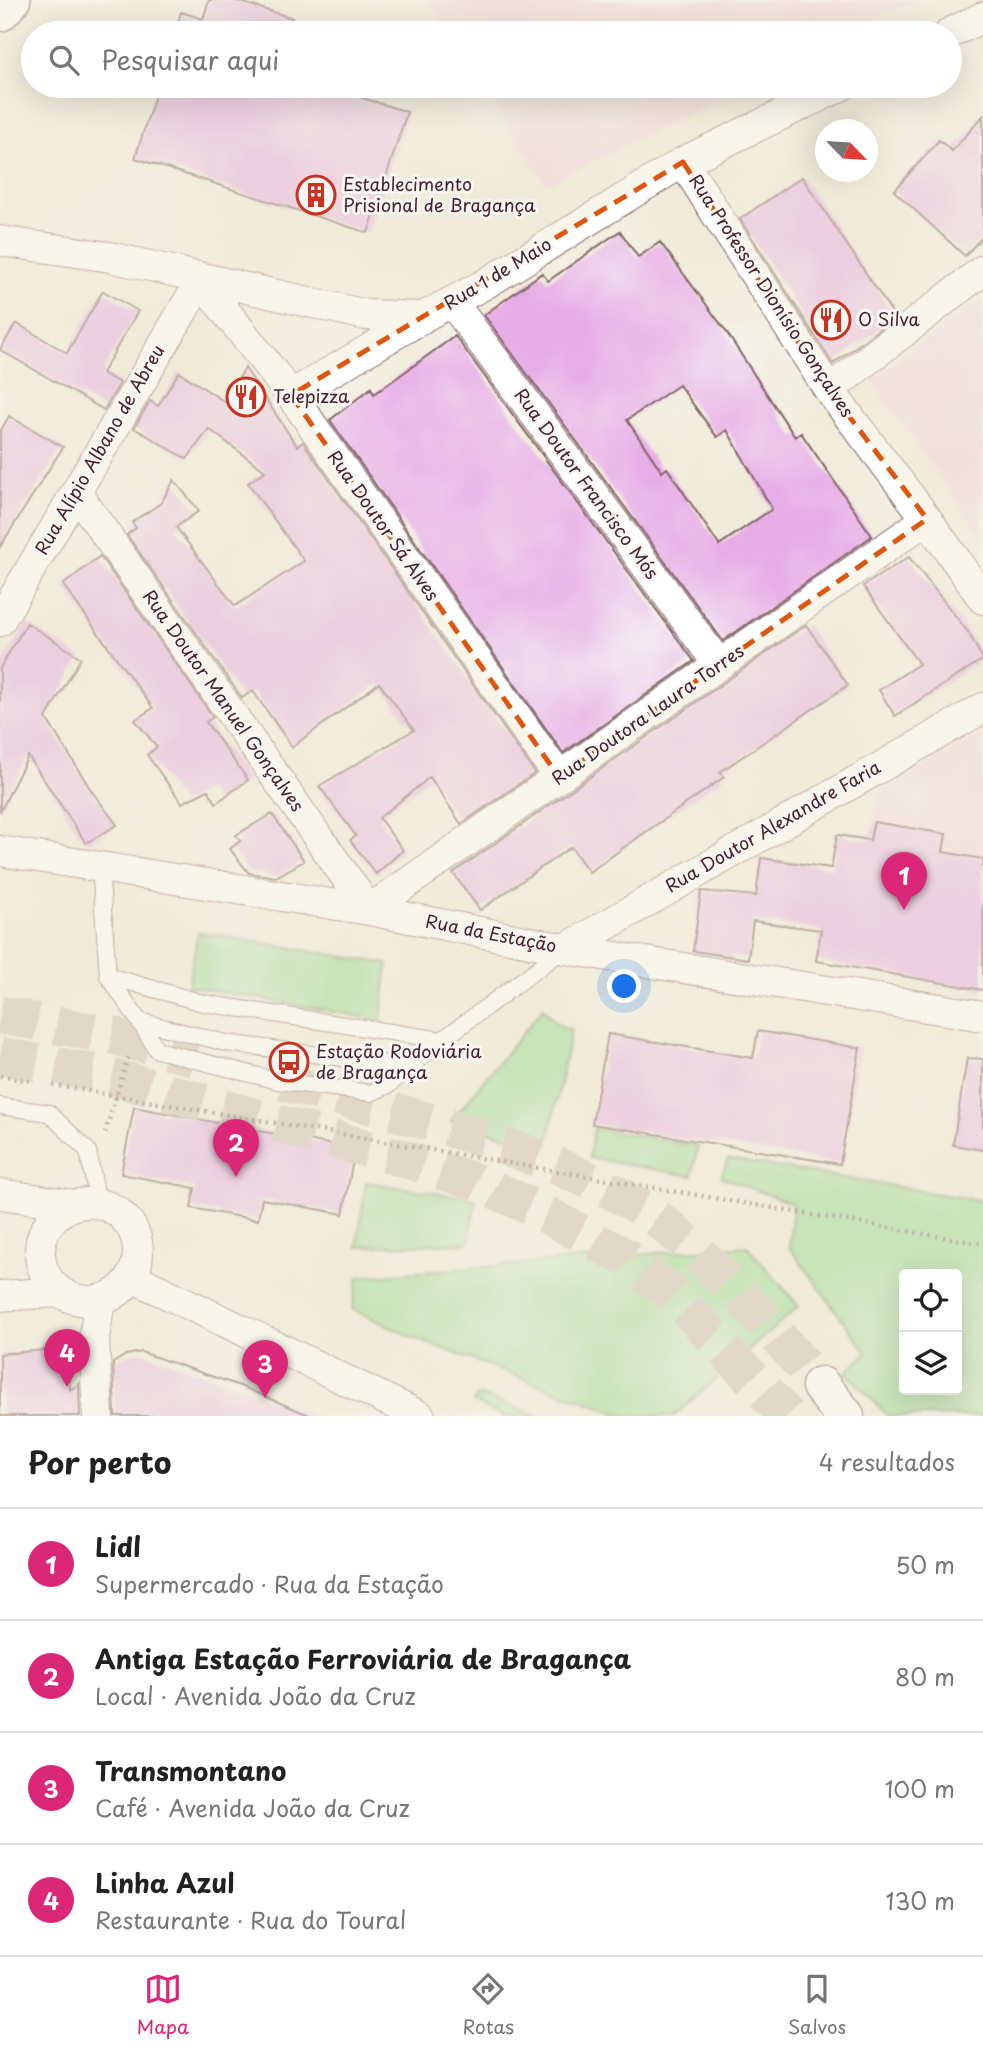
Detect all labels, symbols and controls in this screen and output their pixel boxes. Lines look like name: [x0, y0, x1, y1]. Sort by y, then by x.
search box: [21, 21, 962, 98]
text: Pesquisar aqui: [101, 40, 279, 79]
icon: search: [45, 41, 83, 79]
north arrow: [815, 119, 878, 182]
street label: Rua Professor Dionísio Gonçalves: [683, 168, 861, 422]
place label: Establecimento Prisional de Bragança: [343, 170, 536, 218]
building icon: Establecimento Prisional de Bragança: [295, 174, 337, 216]
street label: Rua 1 de Maio: [438, 230, 556, 316]
restaurant icon: O Silva: [810, 299, 852, 341]
place label: O Silva: [858, 305, 920, 332]
street label: Rua Alípio Albano de Abreu: [27, 339, 170, 559]
restaurant icon: Telepizza: [225, 376, 267, 418]
place label: Telepizza: [273, 382, 350, 409]
street label: Rua Doutor Francisco Mós: [509, 382, 666, 584]
street label: Rua Doutor Sá Alves: [322, 444, 447, 606]
street label: Rua Doutor Manuel Gonçalves: [137, 584, 311, 817]
street label: Rua Doutora Laura Torres: [545, 637, 749, 791]
street label: Rua Doutor Alexandre Faria: [660, 753, 885, 899]
pin: 1: [881, 852, 927, 910]
street label: Rua da Estação: [423, 907, 559, 958]
your location: [607, 969, 641, 1003]
place label: Estação Rodoviária de Bragança: [316, 1037, 482, 1085]
bus stop icon: Estação Rodoviária de Bragança: [268, 1041, 310, 1083]
pin: 2: [213, 1119, 259, 1177]
map controls: [899, 1269, 962, 1395]
button: locate: [899, 1269, 962, 1332]
pin: 4: [44, 1329, 90, 1387]
button: layers: [899, 1332, 962, 1395]
pin: 3: [242, 1340, 288, 1398]
text: Por perto: [28, 1439, 171, 1484]
text: 4 resultados: [819, 1444, 955, 1479]
text: Lidl: [95, 1527, 141, 1566]
text: 1: [46, 1547, 57, 1582]
text: 50 m: [895, 1547, 955, 1582]
text: Supermercado · Rua da Estação: [95, 1566, 444, 1601]
text: Antiga Estação Ferroviária de Bragança: [95, 1639, 631, 1678]
text: 2: [43, 1659, 59, 1694]
text: 80 m: [895, 1659, 955, 1694]
text: Local · Avenida João da Cruz: [95, 1678, 416, 1713]
text: Transmontano: [95, 1751, 286, 1790]
text: 3: [43, 1771, 59, 1806]
text: 100 m: [885, 1771, 955, 1806]
text: Café · Avenida João da Cruz: [95, 1790, 410, 1825]
text: Linha Azul: [95, 1863, 234, 1902]
text: 4: [43, 1883, 59, 1918]
text: 130 m: [885, 1883, 955, 1918]
text: Restaurante · Rua do Toural: [95, 1902, 406, 1937]
tab: Mapa: [137, 1970, 189, 2040]
tab: Rotas: [463, 1970, 514, 2040]
tab: Salvos: [788, 1970, 846, 2040]

